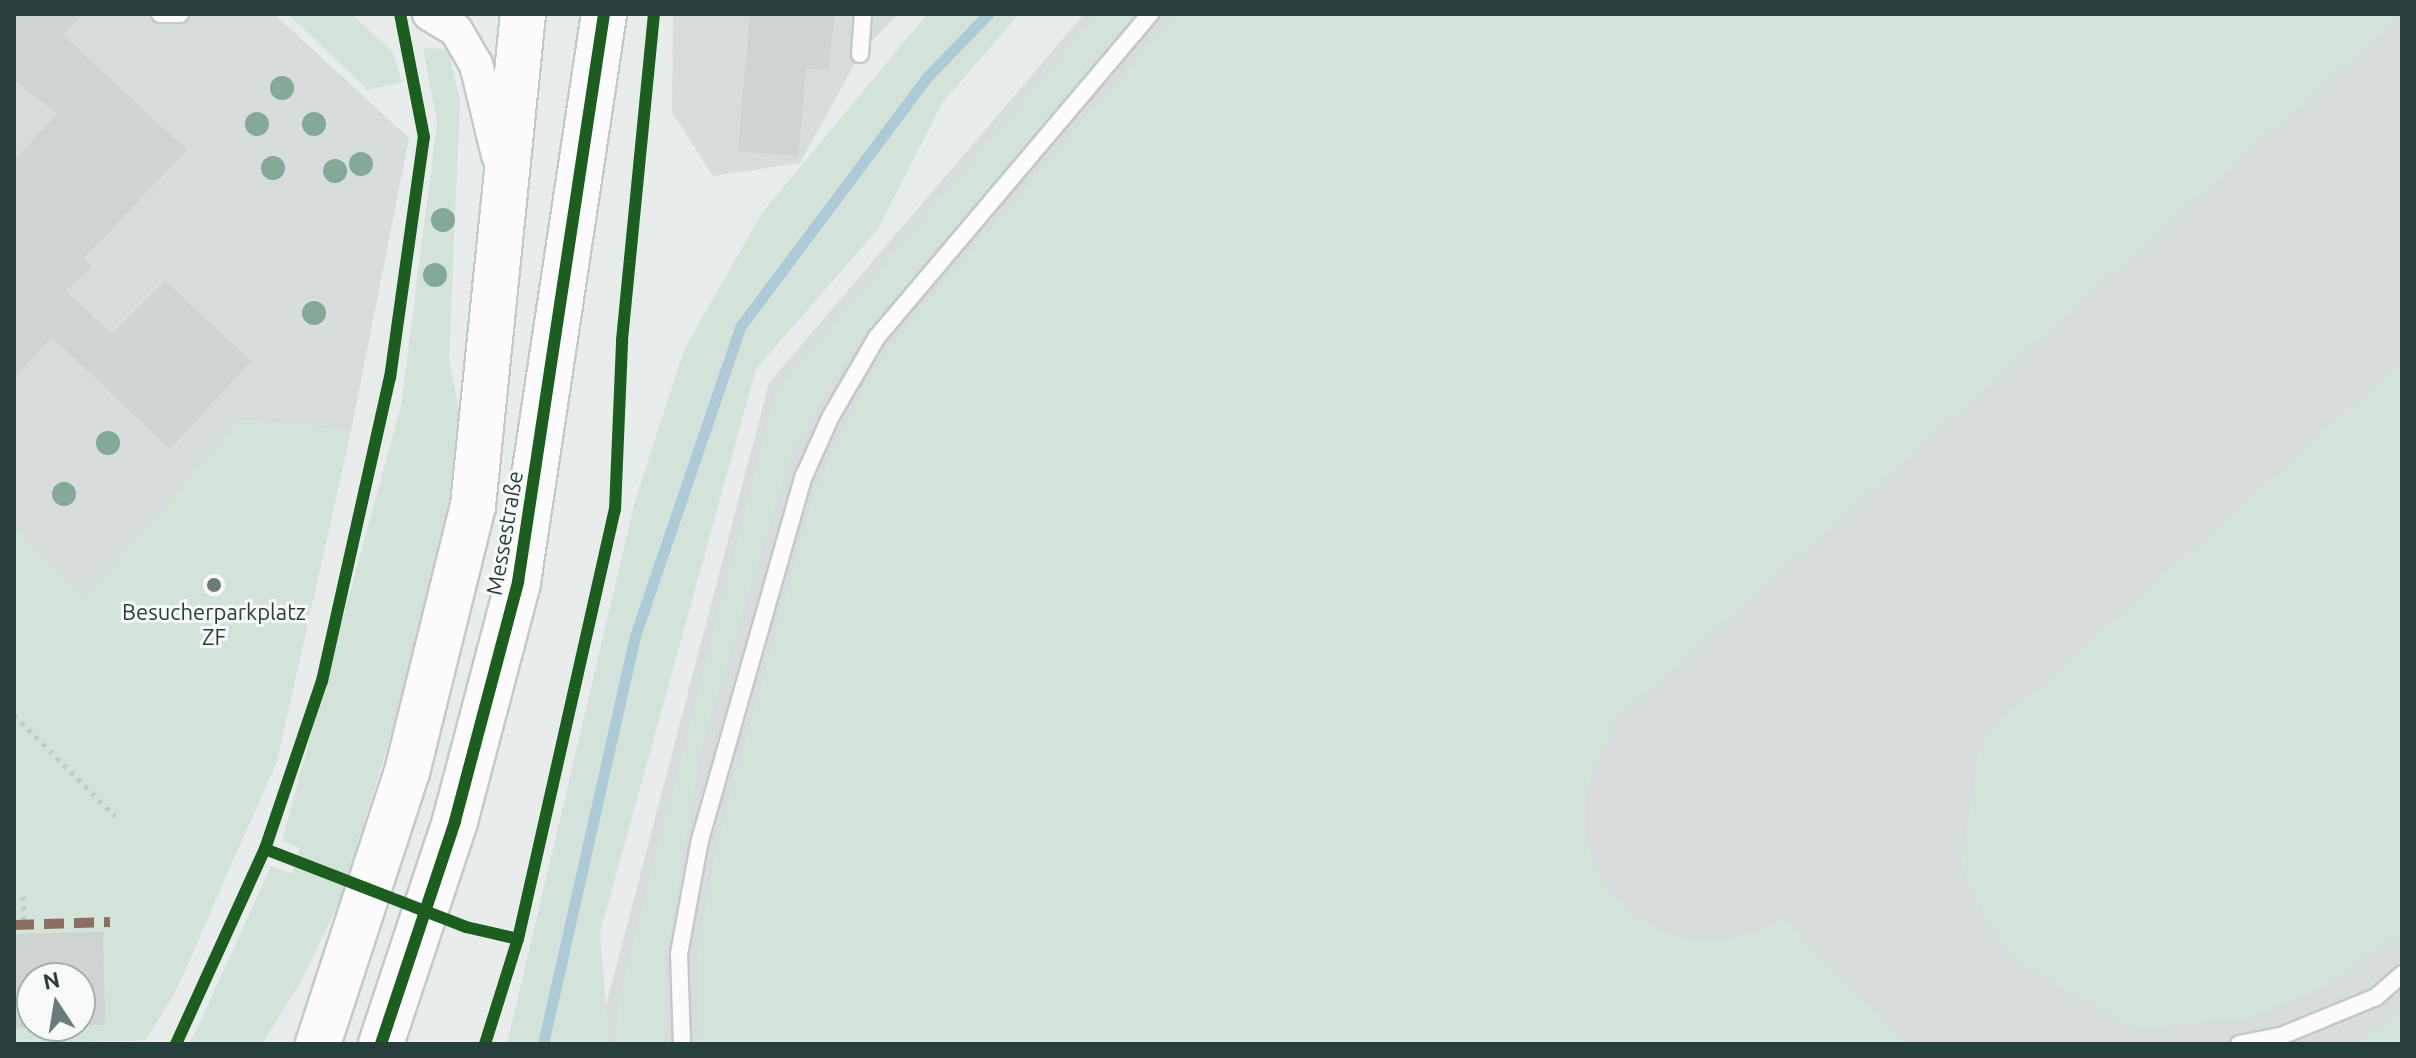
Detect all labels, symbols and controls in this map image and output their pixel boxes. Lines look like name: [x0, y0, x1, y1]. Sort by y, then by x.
street label: Messestraße: [480, 469, 528, 597]
marker: Besucherparkplatz ZF: [205, 576, 223, 594]
place label: Besucherparkplatz ZF: [122, 598, 306, 650]
north arrow: [16, 962, 96, 1042]
text: N: [41, 966, 62, 994]

